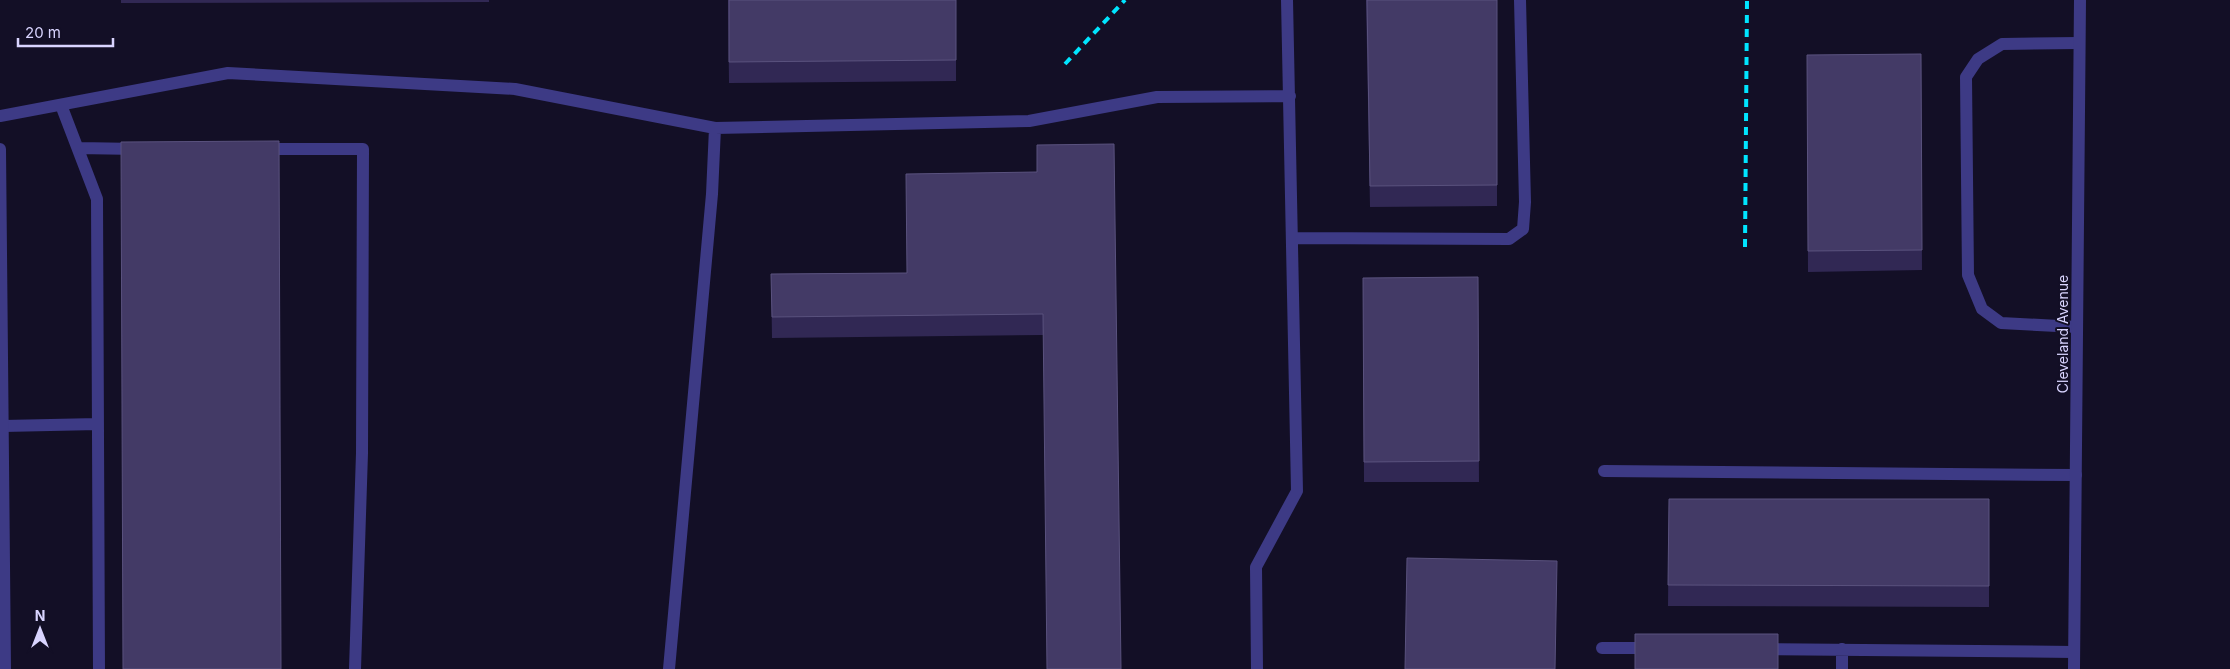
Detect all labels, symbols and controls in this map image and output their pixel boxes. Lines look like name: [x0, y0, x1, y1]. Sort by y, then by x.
scale bar: [18, 15, 112, 47]
text: 20 m: [25, 23, 61, 42]
street label: Cleveland Avenue: [2054, 275, 2071, 393]
north arrow: [15, 604, 65, 654]
text: N: [35, 607, 45, 624]

